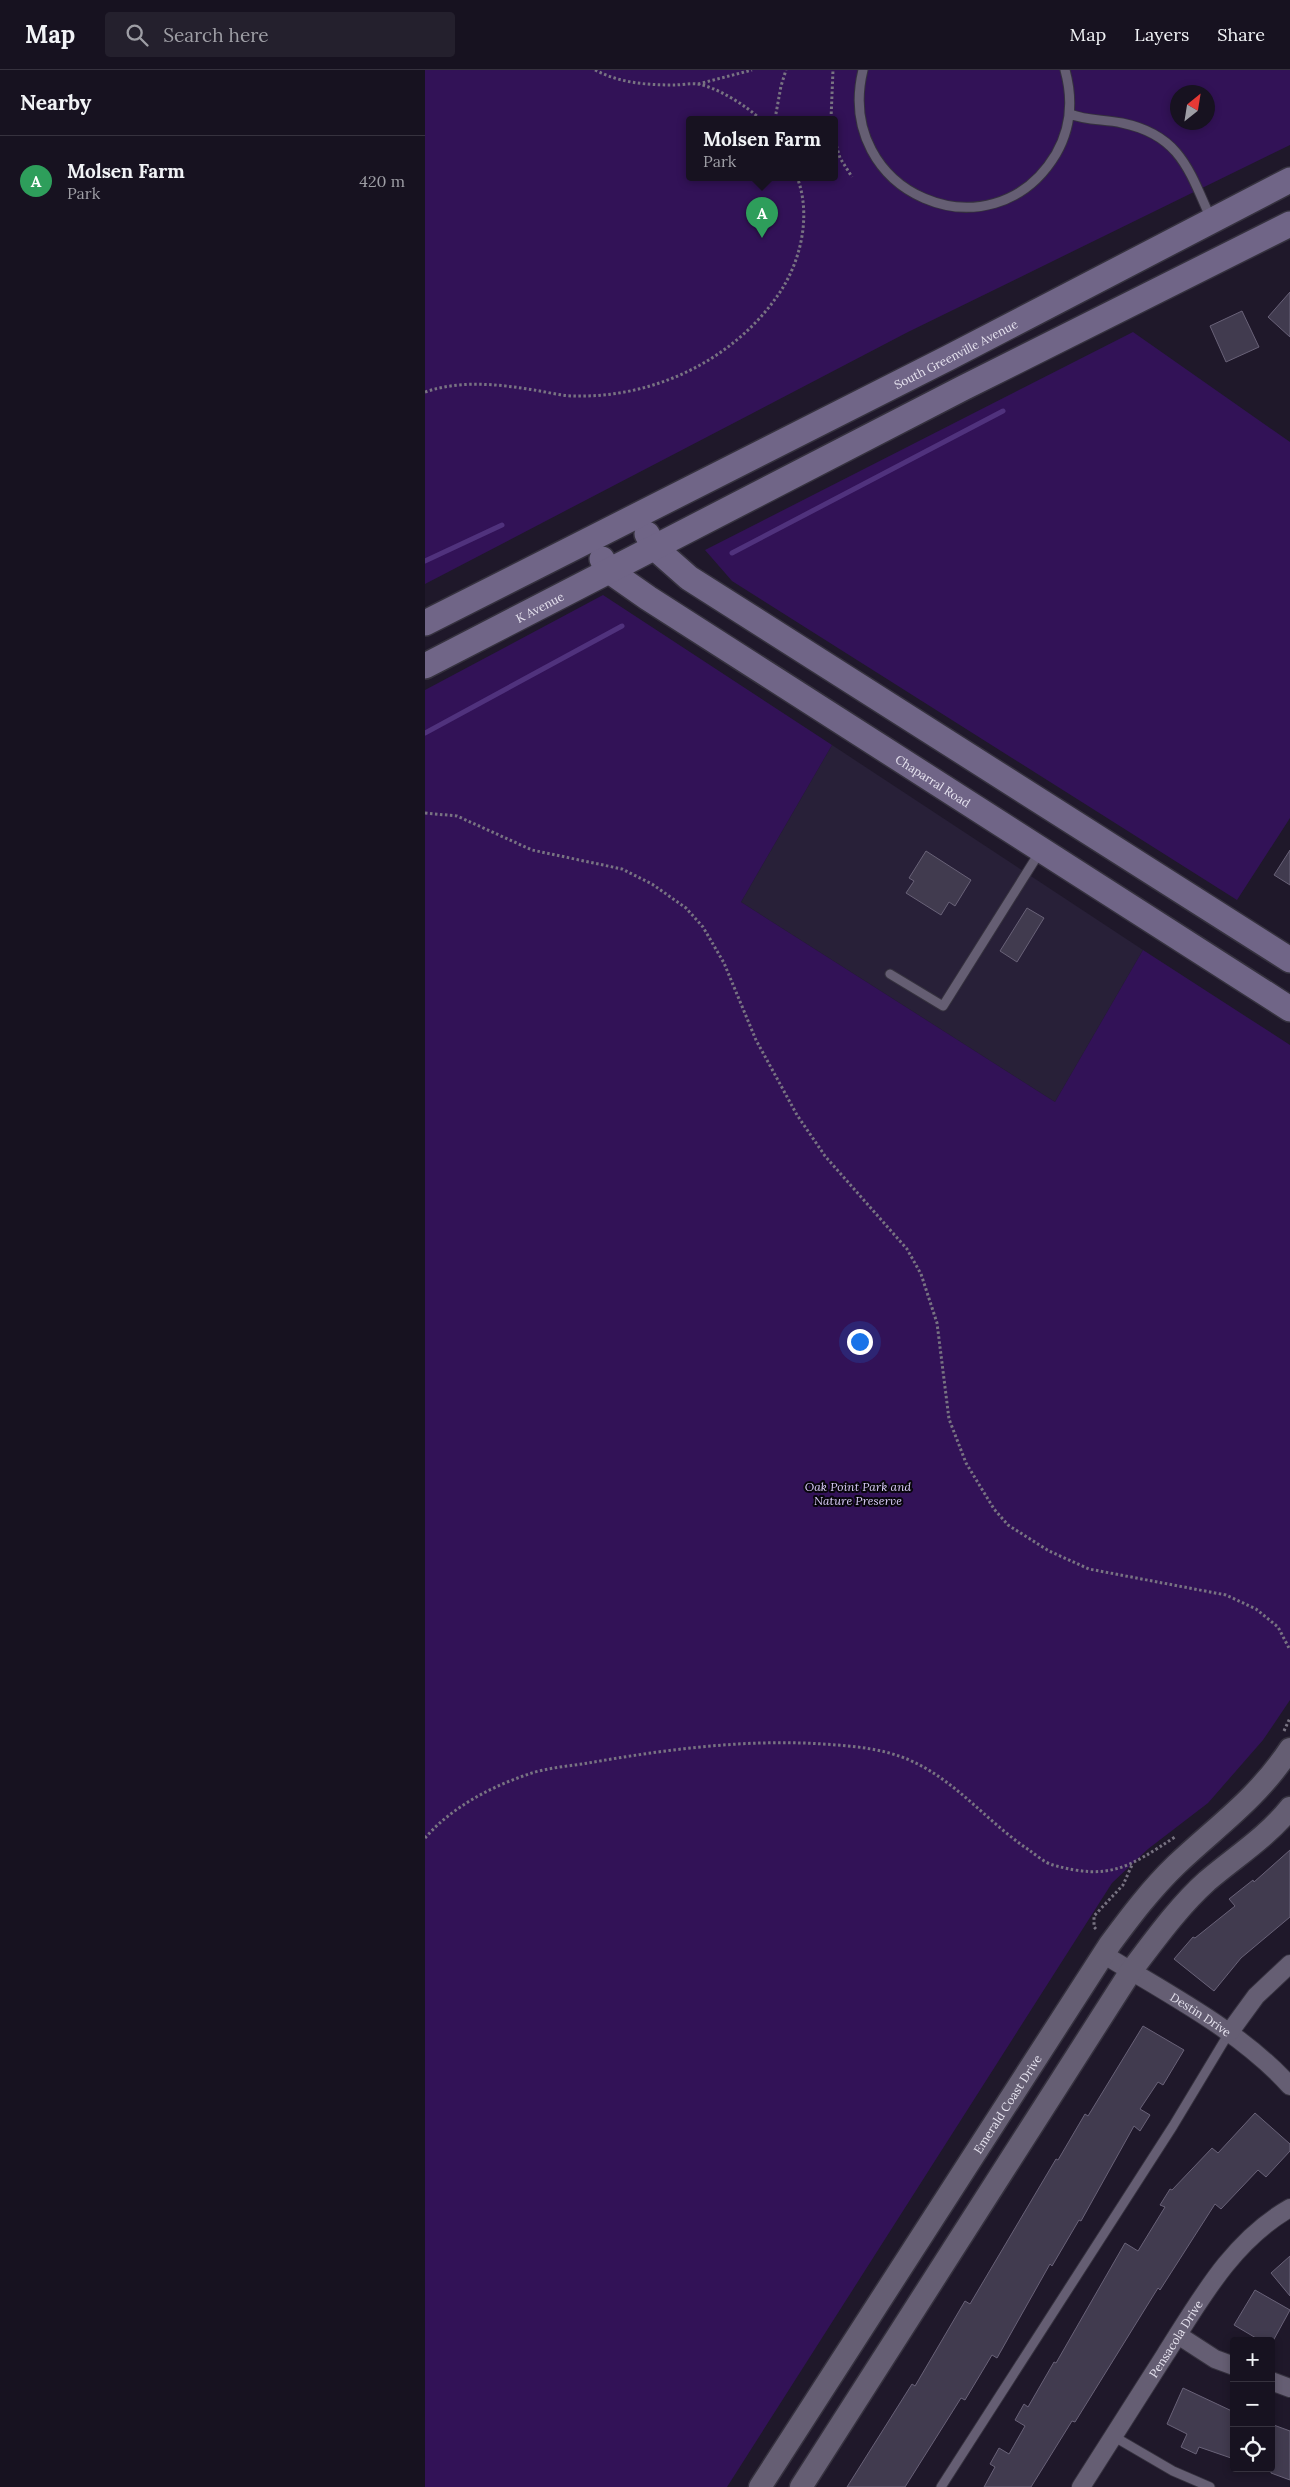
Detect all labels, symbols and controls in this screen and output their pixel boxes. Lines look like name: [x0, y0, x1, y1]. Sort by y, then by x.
search box: [105, 12, 455, 57]
text: Map: [25, 19, 75, 50]
icon: search: [123, 21, 151, 49]
text: Search here: [163, 23, 269, 47]
text: Map: [1070, 23, 1106, 46]
text: Layers: [1134, 23, 1189, 46]
text: Share: [1217, 23, 1265, 46]
north arrow: [1170, 85, 1215, 130]
text: Nearby: [20, 89, 91, 116]
popup: [686, 116, 838, 181]
text: Molsen Farm: [703, 127, 821, 151]
text: Park: [703, 151, 736, 171]
text: Molsen Farm: [67, 159, 185, 183]
text: A: [31, 171, 41, 191]
text: 420 m: [359, 171, 405, 191]
text: Park: [67, 183, 100, 203]
pin: A: [746, 197, 778, 238]
street label: South Greenville Avenue: [891, 316, 1020, 392]
street label: K Avenue: [513, 588, 567, 625]
street label: Chaparral Road: [893, 751, 973, 810]
your location: [847, 1329, 873, 1355]
park label: Oak Point Park and Nature Preserve: [805, 1479, 912, 1508]
street label: Destin Drive: [1168, 1989, 1235, 2040]
street label: Emerald Coast Drive: [970, 2051, 1045, 2156]
street label: Pensacola Drive: [1145, 2296, 1206, 2380]
map controls: [1230, 2337, 1275, 2472]
button: +: [1230, 2337, 1275, 2382]
button: −: [1230, 2382, 1275, 2427]
button: locate: [1230, 2427, 1275, 2472]

